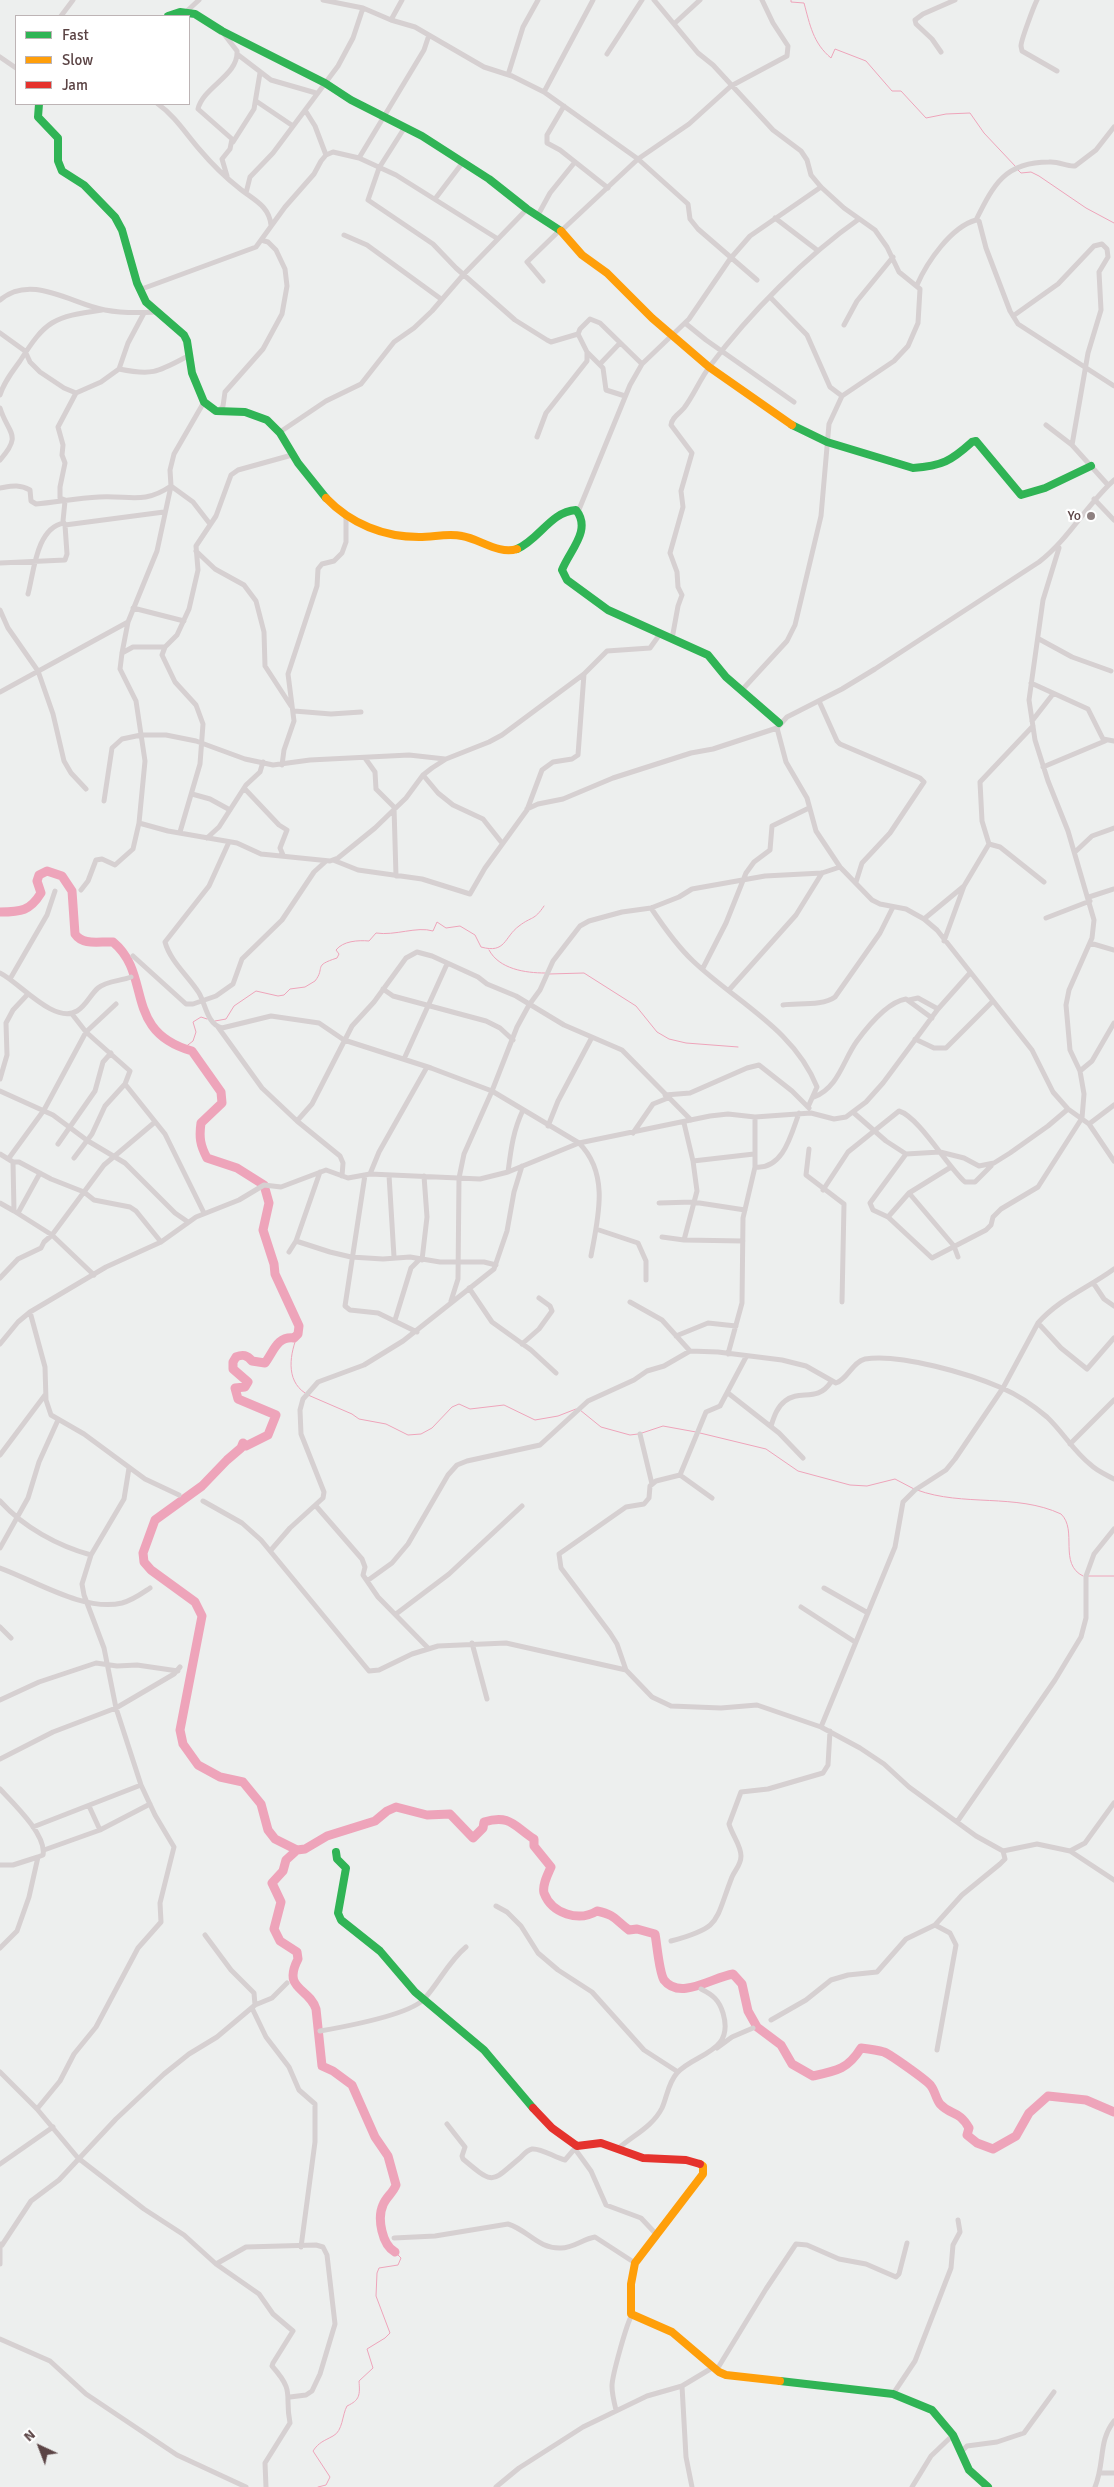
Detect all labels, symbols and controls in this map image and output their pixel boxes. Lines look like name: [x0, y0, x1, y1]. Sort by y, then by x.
legend: [15, 15, 190, 105]
text: Fast: [62, 26, 89, 44]
text: Slow: [62, 51, 93, 69]
text: Jam: [62, 76, 88, 94]
place label: Yo: [1067, 508, 1081, 524]
marker: Yo: [1085, 510, 1097, 522]
north arrow: [15, 2422, 65, 2472]
text: N: [20, 2426, 39, 2445]

